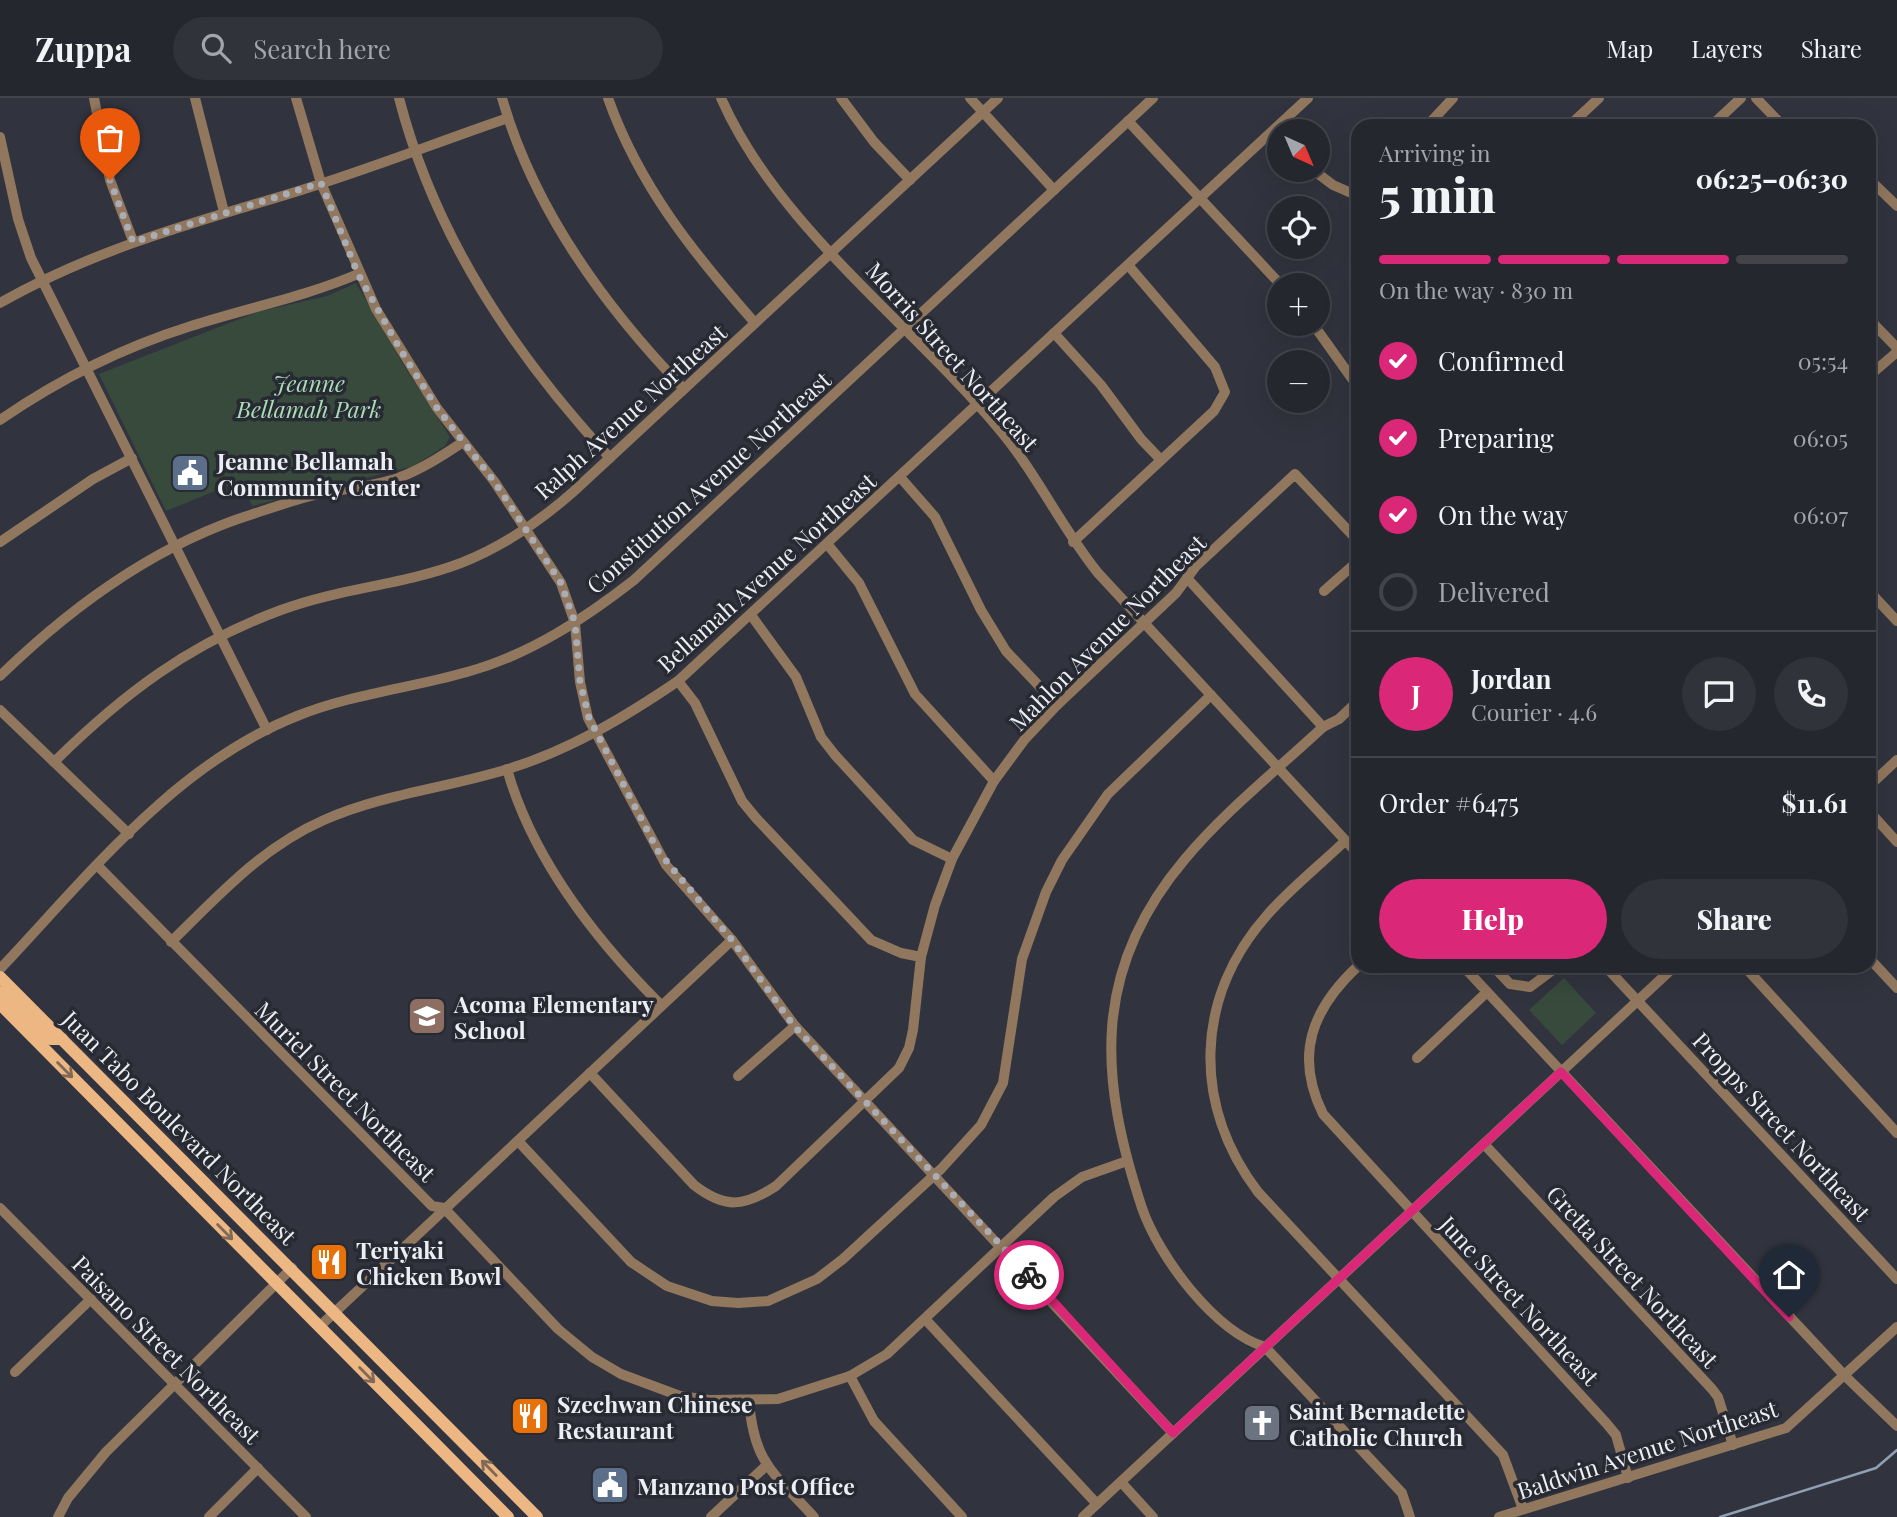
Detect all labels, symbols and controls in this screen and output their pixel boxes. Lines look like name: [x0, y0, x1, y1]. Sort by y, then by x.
search box: [173, 17, 663, 80]
text: Zuppa: [35, 26, 131, 70]
icon: search: [197, 29, 235, 67]
text: Search here: [253, 31, 391, 66]
text: Map: [1607, 32, 1653, 64]
text: Layers: [1691, 32, 1763, 64]
text: Share: [1801, 32, 1862, 64]
pin: [80, 108, 140, 180]
icon: bag: [91, 119, 129, 157]
north arrow: [1267, 119, 1330, 182]
map controls: [1267, 119, 1330, 413]
text: Arriving in: [1379, 137, 1491, 168]
text: 06:25–06:30: [1696, 161, 1848, 196]
text: 5 min: [1379, 163, 1496, 225]
button: locate: [1267, 196, 1330, 259]
street label: Morris Street Northeast: [860, 255, 1047, 458]
button: +: [1267, 273, 1330, 336]
text: On the way · 830 m: [1379, 274, 1573, 305]
street label: Ralph Avenue Northeast: [527, 316, 733, 506]
icon: check: [1379, 342, 1417, 380]
text: Confirmed: [1438, 343, 1565, 378]
text: 05:54: [1798, 345, 1848, 376]
button: −: [1267, 350, 1330, 413]
street label: Constitution Avenue Northeast: [579, 363, 837, 600]
park label: Jeanne Bellamah Park: [236, 367, 382, 424]
icon: check: [1379, 419, 1417, 457]
text: Preparing: [1438, 420, 1554, 455]
text: 06:05: [1793, 422, 1848, 453]
place label: Jeanne Bellamah Community Center: [216, 445, 420, 502]
public building icon: Jeanne Bellamah Community Center: [169, 452, 211, 494]
street label: Bellamah Avenue Northeast: [650, 465, 883, 679]
icon: check: [1379, 496, 1417, 534]
text: On the way: [1438, 497, 1568, 532]
text: 06:07: [1793, 499, 1848, 530]
street label: Mahlon Avenue Northeast: [1002, 526, 1213, 737]
text: Delivered: [1438, 574, 1550, 609]
button: chat: [1682, 657, 1756, 731]
button: phone: [1774, 657, 1848, 731]
text: Jordan: [1471, 661, 1551, 696]
text: J: [1411, 677, 1421, 712]
text: Courier · 4.6: [1471, 696, 1597, 727]
text: Order #6475: [1379, 785, 1519, 820]
text: $11.61: [1782, 785, 1848, 820]
button: Help: [1379, 879, 1607, 959]
button: Share: [1621, 879, 1848, 959]
place label: Acoma Elementary School: [453, 988, 654, 1045]
street label: Muriel Street Northeast: [249, 994, 443, 1188]
school or university icon: Acoma Elementary School: [406, 995, 448, 1037]
street label: Juan Tabo Boulevard Northeast: [56, 1003, 304, 1251]
street label: Propps Street Northeast: [1686, 1025, 1878, 1228]
one-way arrow: [57, 1061, 74, 1078]
street label: Gretta Street Northeast: [1540, 1178, 1726, 1375]
street label: June Street Northeast: [1433, 1208, 1607, 1392]
one-way arrow: [216, 1223, 233, 1240]
place label: Teriyaki Chicken Bowl: [356, 1234, 501, 1291]
courier: [994, 1240, 1064, 1310]
restaurant icon: Teriyaki Chicken Bowl: [308, 1241, 350, 1283]
pin: [1759, 1245, 1819, 1317]
street label: Paisano Street Northeast: [66, 1248, 268, 1450]
icon: bike: [1010, 1256, 1048, 1294]
icon: home: [1770, 1256, 1808, 1294]
one-way arrow: [359, 1367, 376, 1384]
place label: Szechwan Chinese Restaurant: [557, 1388, 753, 1445]
street label: Baldwin Avenue Northeast: [1513, 1392, 1782, 1506]
restaurant icon: Szechwan Chinese Restaurant: [509, 1395, 551, 1437]
place label: Saint Bernadette Catholic Church: [1289, 1395, 1465, 1452]
church icon: Saint Bernadette Catholic Church: [1241, 1402, 1283, 1444]
one-way arrow: [481, 1460, 498, 1477]
public building icon: Manzano Post Office: [589, 1464, 631, 1506]
place label: Manzano Post Office: [637, 1470, 855, 1501]

